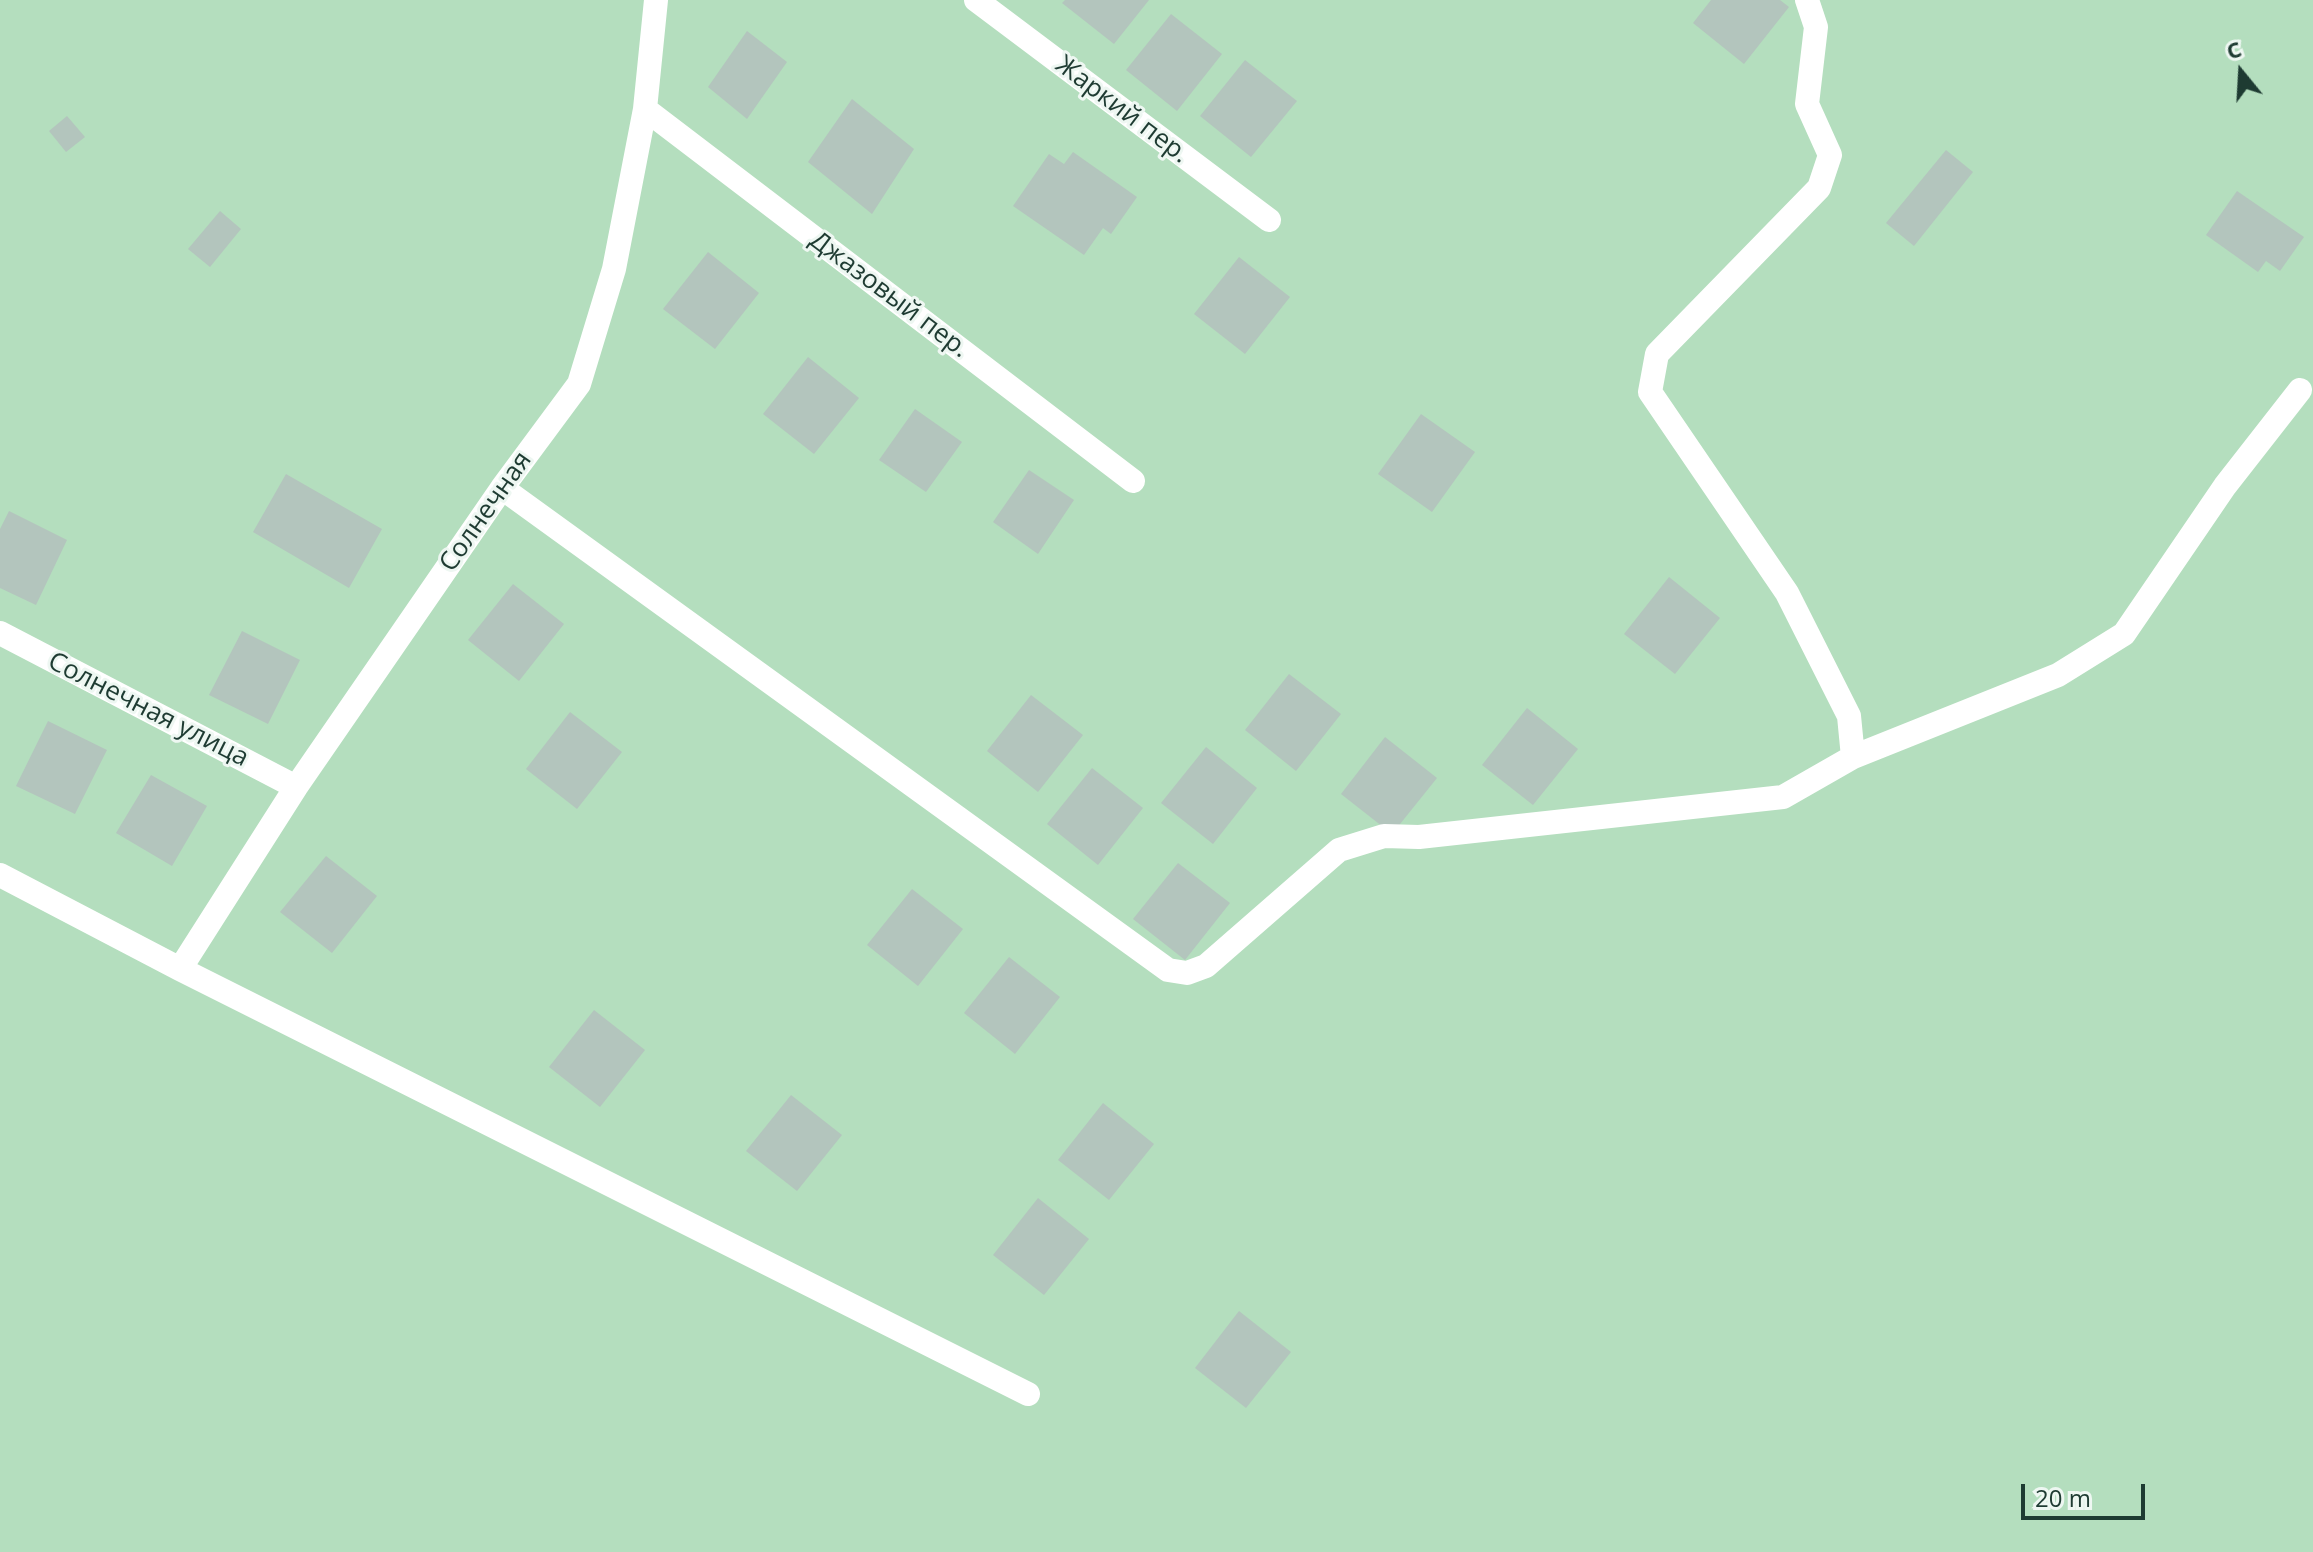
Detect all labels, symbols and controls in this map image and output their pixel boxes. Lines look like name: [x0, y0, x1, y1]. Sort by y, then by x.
north arrow: [2201, 32, 2281, 112]
text: С: [2222, 33, 2245, 66]
street label: Жаркий пер.: [1049, 50, 1195, 170]
street label: Джазовый пер.: [803, 225, 975, 365]
street label: Солнечная: [433, 446, 539, 578]
street label: Солнечная улица: [42, 646, 254, 774]
scale bar: [2025, 1468, 2149, 1518]
text: 20 m: [2035, 1481, 2091, 1514]

